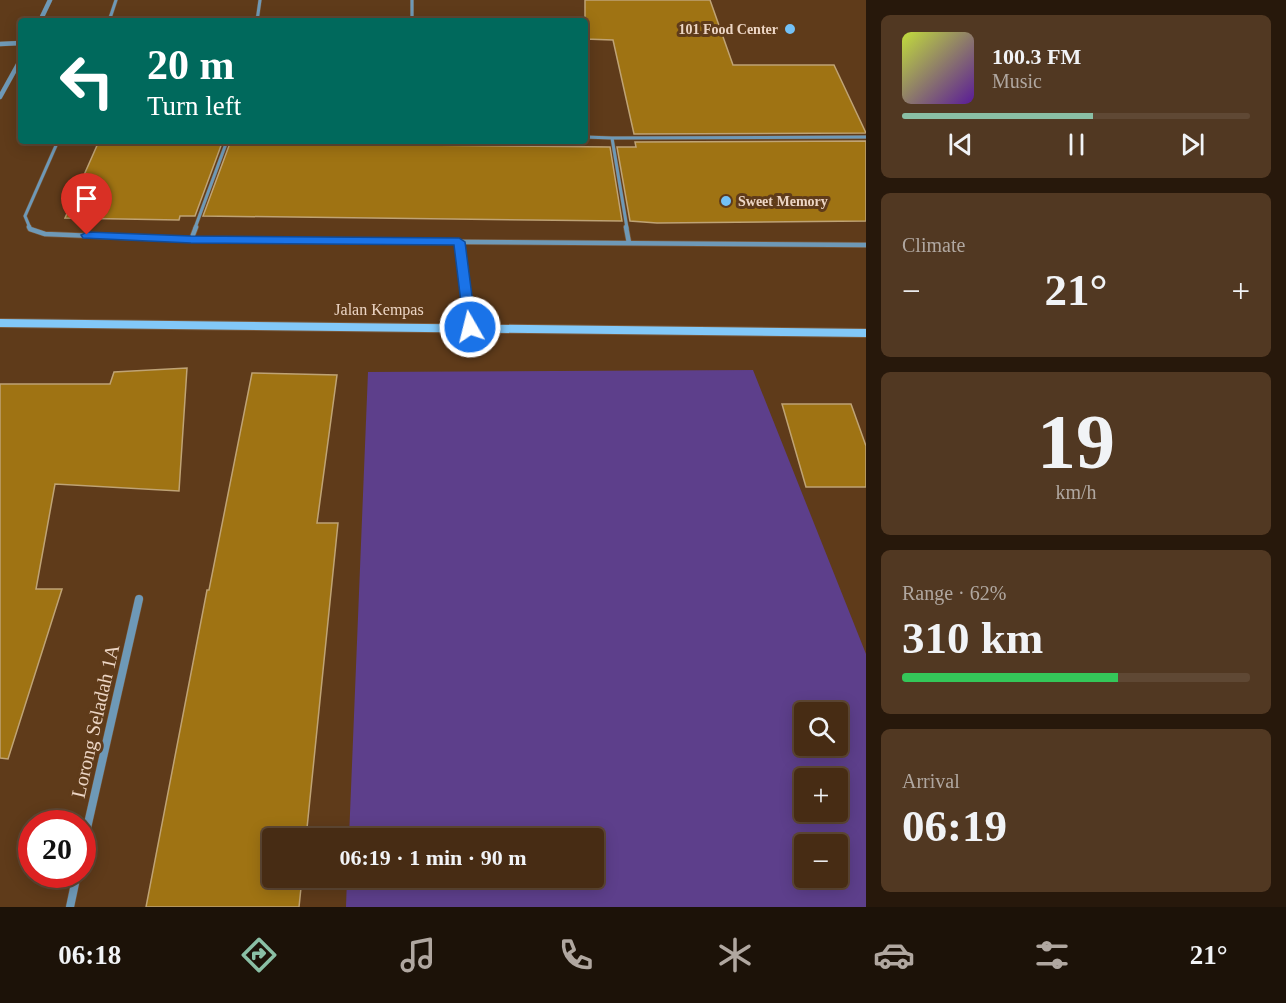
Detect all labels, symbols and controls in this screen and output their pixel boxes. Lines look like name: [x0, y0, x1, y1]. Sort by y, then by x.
place label: 101 Food Center: [678, 22, 778, 37]
marker: 101 Food Center: [783, 22, 797, 36]
icon: left: [48, 42, 126, 120]
text: 20 m: [147, 42, 235, 88]
text: 100.3 FM: [992, 44, 1081, 69]
text: Music: [992, 70, 1042, 92]
text: Turn left: [147, 91, 241, 121]
icon: previous: [944, 128, 977, 161]
icon: pause: [1060, 128, 1093, 161]
icon: next: [1176, 128, 1209, 161]
pin: [61, 173, 112, 235]
icon: arrive: [70, 182, 103, 215]
marker: Sweet Memory: [719, 194, 733, 208]
place label: Sweet Memory: [738, 194, 828, 209]
text: Climate: [902, 234, 965, 256]
text: 21°: [1045, 265, 1108, 315]
text: −: [902, 273, 921, 309]
text: +: [1231, 273, 1250, 309]
position arrow: [438, 295, 502, 359]
street label: Jalan Kempas: [334, 301, 424, 319]
text: 19: [1037, 398, 1115, 485]
text: km/h: [1055, 481, 1097, 503]
text: Range · 62%: [902, 582, 1006, 604]
text: 310 km: [902, 613, 1043, 663]
street label: Lorong Seladah 1A: [67, 642, 124, 800]
map controls: [794, 702, 848, 888]
button: search: [794, 702, 848, 756]
button: +: [794, 768, 848, 822]
text: Arrival: [902, 770, 960, 792]
text: 06:19: [902, 801, 1007, 851]
speed limit sign: 20: [18, 810, 96, 888]
button: −: [794, 834, 848, 888]
text: 06:19 · 1 min · 90 m: [340, 845, 527, 870]
icon: directions: [238, 934, 280, 976]
icon: music: [397, 934, 439, 976]
icon: phone: [555, 934, 597, 976]
icon: climate: [714, 934, 756, 976]
icon: car: [873, 934, 915, 976]
icon: filters: [1031, 934, 1073, 976]
text: 06:18: [58, 940, 121, 970]
text: 21°: [1190, 940, 1228, 970]

